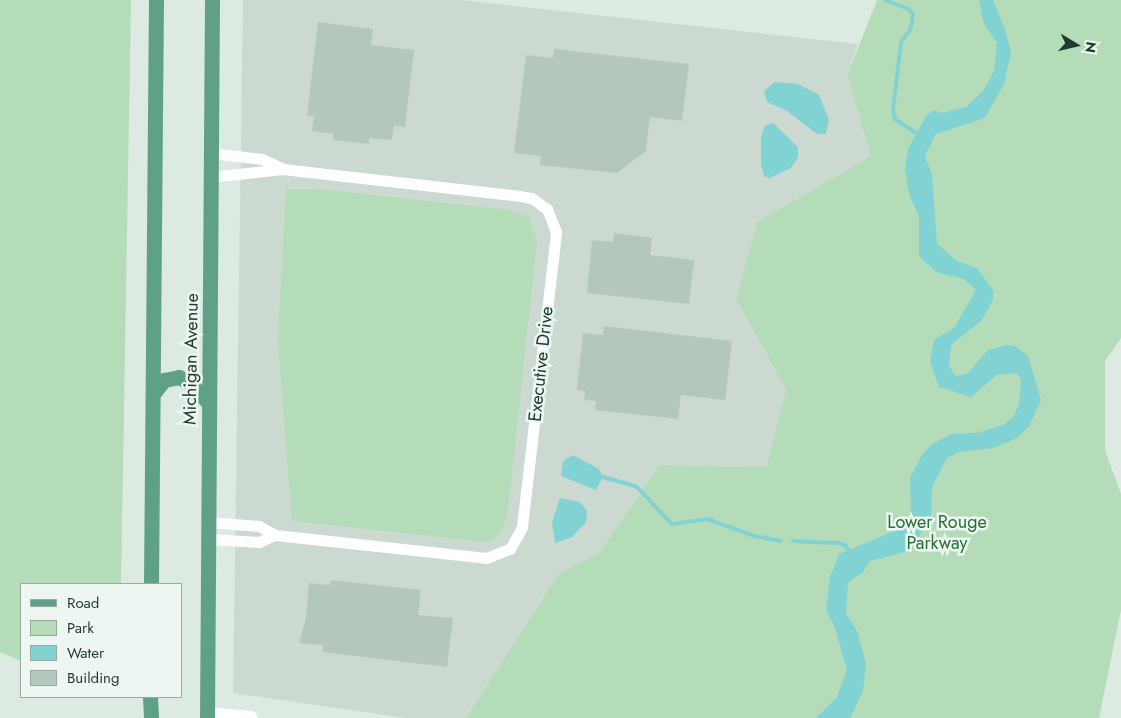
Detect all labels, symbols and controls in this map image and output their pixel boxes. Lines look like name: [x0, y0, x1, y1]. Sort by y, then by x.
north arrow: [1051, 20, 1101, 70]
text: N: [1080, 40, 1102, 54]
street label: Michigan Avenue: [179, 293, 203, 425]
street label: Executive Drive: [524, 305, 558, 423]
park label: Lower Rouge Parkway: [887, 512, 987, 554]
legend: [20, 583, 182, 698]
text: Road: [67, 592, 99, 614]
text: Park: [67, 617, 94, 639]
text: Water: [67, 642, 104, 664]
text: Building: [67, 667, 119, 689]

